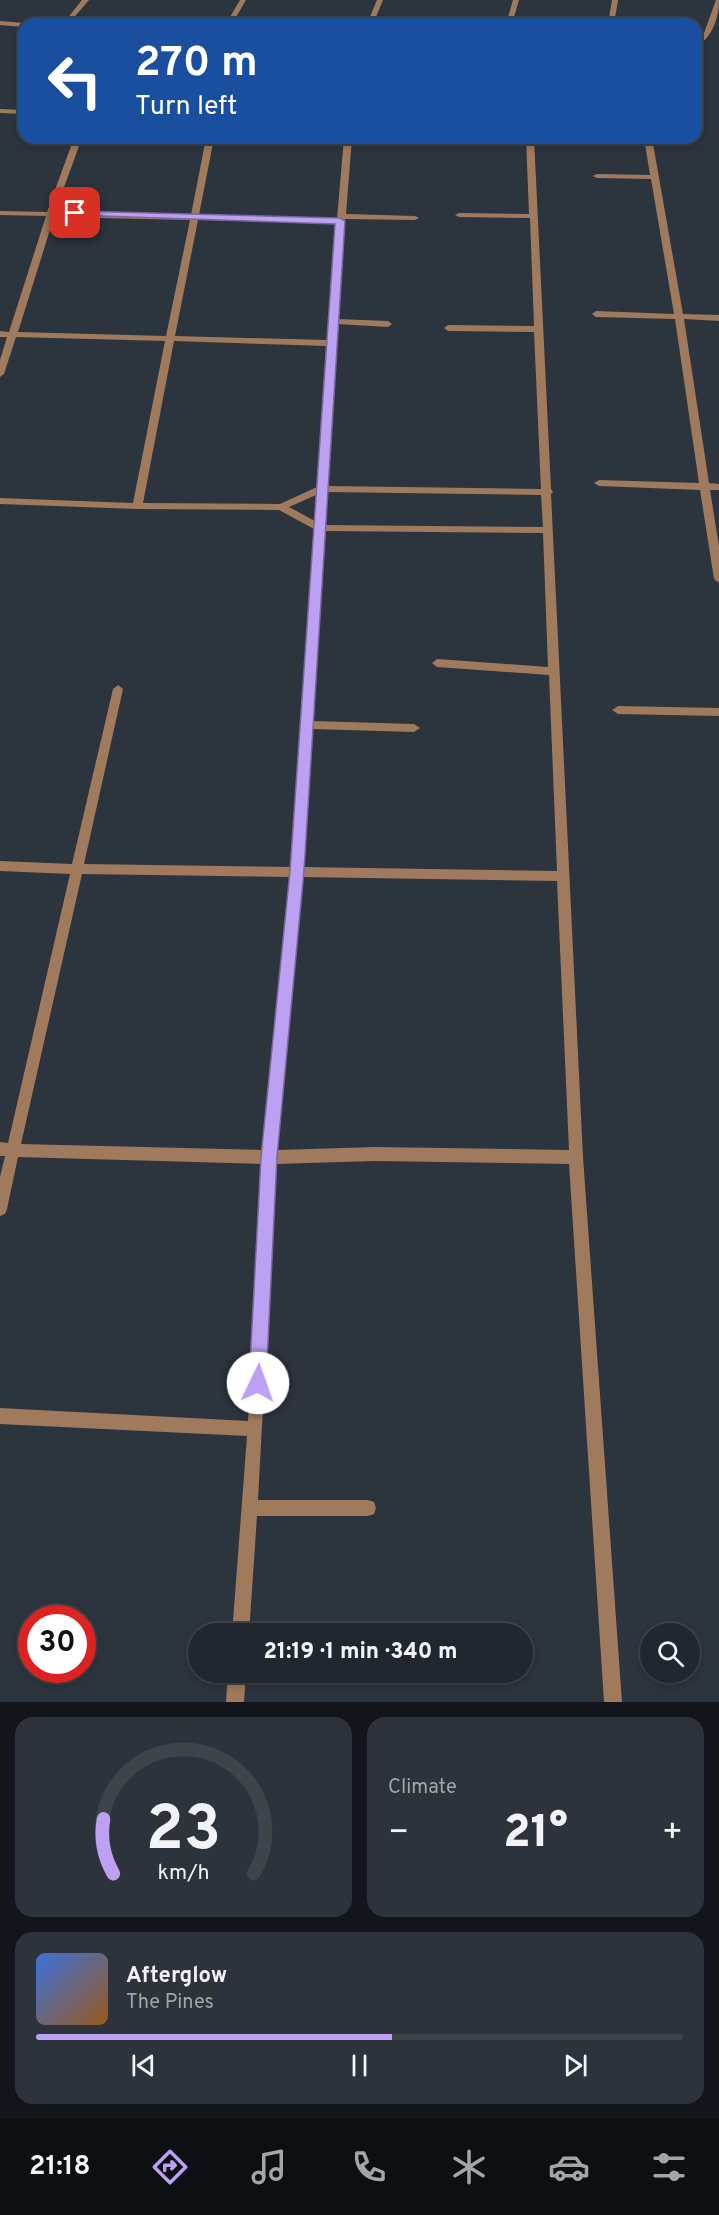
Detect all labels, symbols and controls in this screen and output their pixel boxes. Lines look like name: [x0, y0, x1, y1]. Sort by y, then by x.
text: 270 m: [135, 38, 258, 91]
icon: left: [36, 42, 114, 120]
text: Turn left: [135, 90, 237, 124]
pin: [49, 187, 100, 238]
icon: arrive: [58, 196, 91, 229]
position arrow: [226, 1351, 290, 1415]
speed limit sign: 30: [18, 1605, 96, 1683]
map controls: [640, 1623, 700, 1683]
button: search: [640, 1623, 700, 1683]
text: 21:19 · 1 min · 340 m: [264, 1639, 457, 1666]
text: Climate: [388, 1775, 457, 1801]
text: 23: [146, 1793, 221, 1872]
text: 21°: [503, 1806, 568, 1863]
text: −: [388, 1813, 409, 1855]
text: +: [662, 1813, 683, 1855]
text: km/h: [157, 1860, 210, 1887]
text: Afterglow: [126, 1963, 227, 1990]
text: The Pines: [126, 1990, 214, 2016]
icon: previous: [127, 2049, 160, 2082]
icon: pause: [343, 2049, 376, 2082]
icon: next: [559, 2049, 592, 2082]
icon: directions: [149, 2146, 191, 2188]
icon: music: [248, 2146, 290, 2188]
icon: phone: [348, 2146, 390, 2188]
icon: climate: [448, 2146, 490, 2188]
icon: car: [548, 2146, 590, 2188]
icon: filters: [648, 2146, 690, 2188]
text: 21:18: [29, 2150, 91, 2184]

